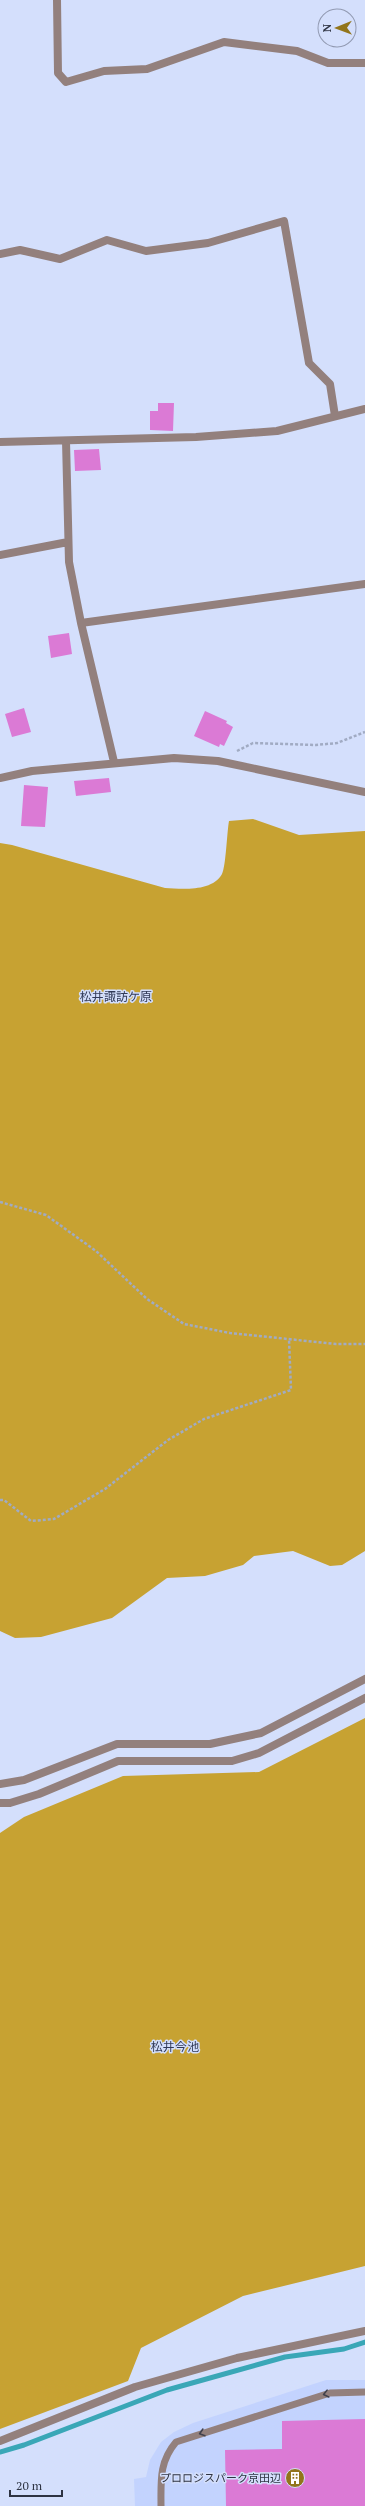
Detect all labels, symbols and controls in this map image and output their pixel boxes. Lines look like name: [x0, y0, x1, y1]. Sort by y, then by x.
north arrow: [317, 8, 357, 48]
text: N: [320, 23, 334, 32]
district label: 松井諏訪ケ原: [80, 989, 152, 1004]
district label: 松井今池: [151, 2039, 199, 2054]
one-way arrow: [323, 2390, 329, 2398]
one-way arrow: [199, 2428, 206, 2436]
building icon: プロロジスパーク京田辺: [284, 2467, 306, 2489]
place label: プロロジスパーク京田辺: [160, 2471, 281, 2485]
scale bar: [10, 2472, 62, 2498]
text: 20 m: [16, 2478, 43, 2493]

